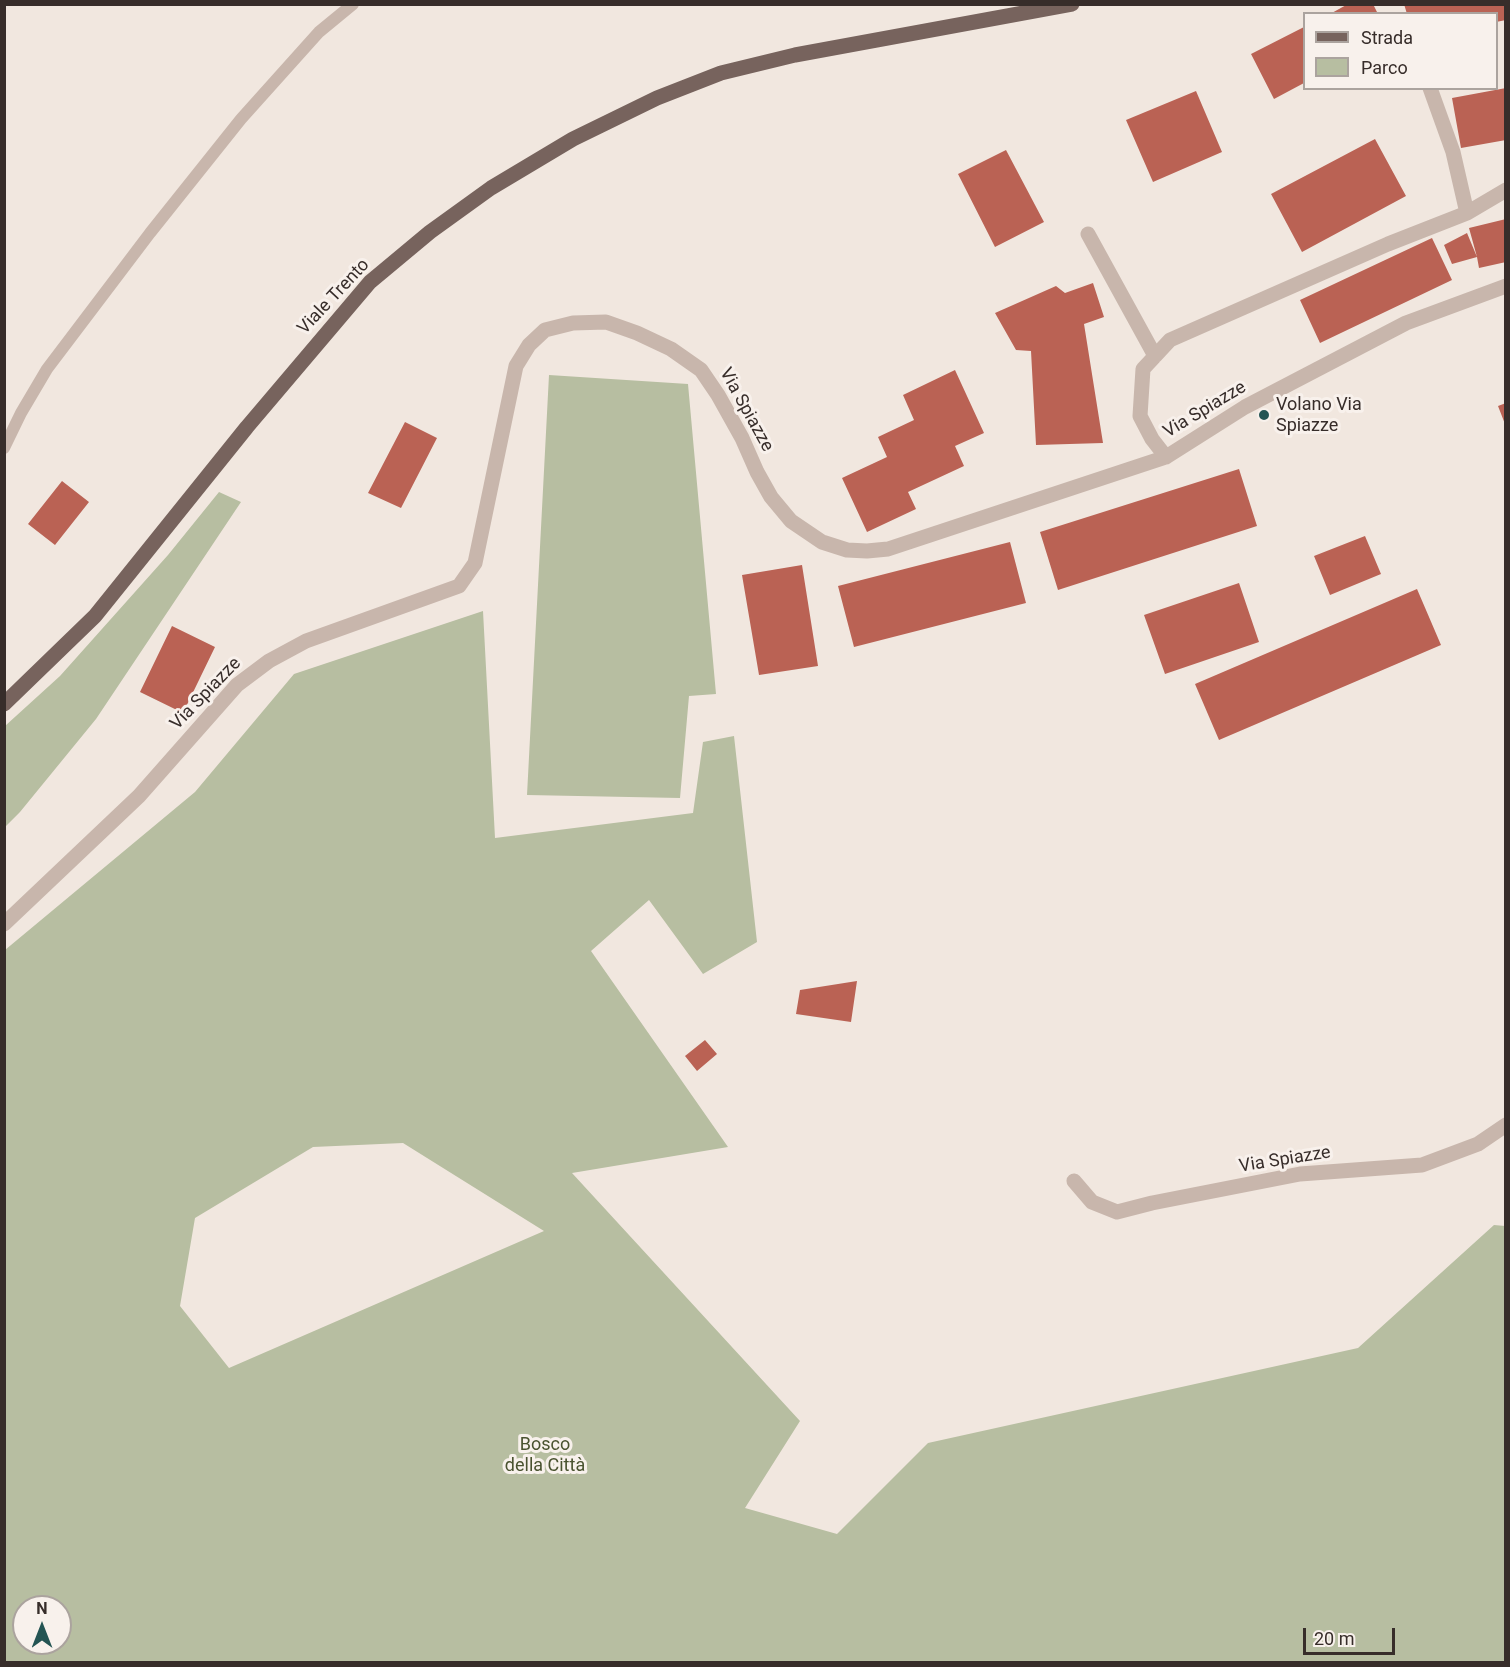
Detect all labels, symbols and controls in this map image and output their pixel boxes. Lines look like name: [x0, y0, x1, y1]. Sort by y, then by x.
legend: [1303, 12, 1498, 90]
text: Strada: [1361, 27, 1413, 48]
text: Parco: [1361, 57, 1408, 78]
street label: Viale Trento: [294, 255, 374, 339]
street label: Via Spiazze: [714, 364, 778, 456]
street label: Via Spiazze: [1160, 377, 1250, 443]
place label: Volano Via Spiazze: [1276, 394, 1362, 436]
marker: Volano Via Spiazze: [1257, 408, 1271, 422]
street label: Via Spiazze: [166, 653, 246, 735]
street label: Via Spiazze: [1238, 1142, 1332, 1178]
park label: Bosco della Città: [505, 1434, 585, 1476]
north arrow: [12, 1595, 72, 1655]
text: N: [36, 1599, 48, 1618]
scale bar: [1306, 1616, 1398, 1654]
text: 20 m: [1314, 1628, 1354, 1649]

